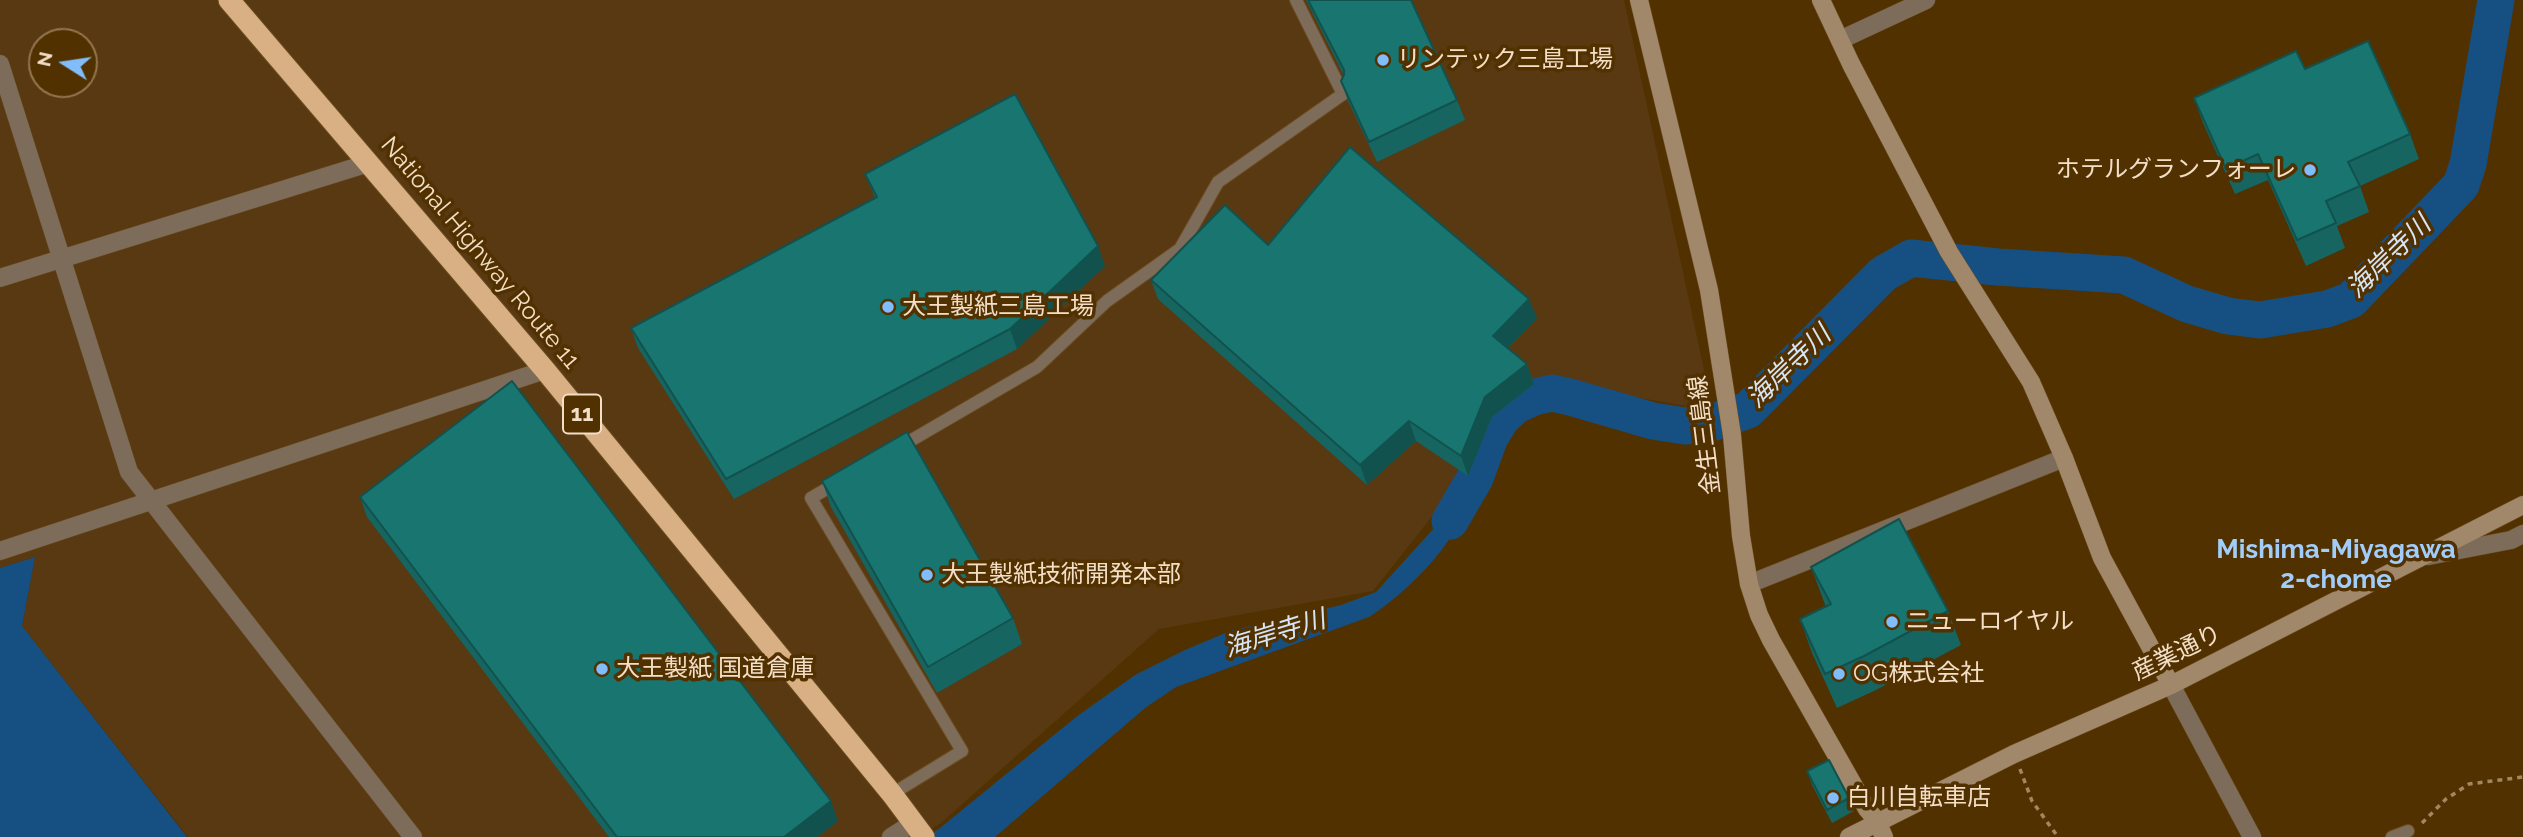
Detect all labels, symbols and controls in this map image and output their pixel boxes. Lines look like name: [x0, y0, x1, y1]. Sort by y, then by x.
north arrow: [28, 28, 98, 98]
place label: リンテック三島工場: [1397, 46, 1613, 74]
text: N: [32, 50, 57, 68]
marker: リンテック三島工場: [1375, 52, 1391, 68]
street label: National Highway Route 11: [375, 131, 585, 375]
place label: ホテルグランフォーレ: [2056, 156, 2296, 184]
marker: ホテルグランフォーレ: [2302, 162, 2318, 178]
water label: 海岸寺川: [2341, 210, 2437, 304]
place label: 大王製紙三島工場: [902, 293, 1094, 321]
marker: 大王製紙三島工場: [880, 299, 896, 315]
water label: 海岸寺川: [1741, 320, 1837, 414]
street label: 金生三島線: [1683, 374, 1727, 496]
road number: 11: [563, 394, 601, 434]
district label: Mishima-Miyagawa 2-chome: [2216, 534, 2456, 596]
place label: 大王製紙技術開発本部: [941, 561, 1181, 589]
marker: 大王製紙技術開発本部: [919, 567, 935, 583]
water label: 海岸寺川: [1221, 604, 1329, 664]
place label: ニューロイヤル: [1906, 608, 2074, 636]
marker: ニューロイヤル: [1884, 614, 1900, 630]
street label: 産業通り: [2128, 619, 2226, 687]
place label: 大王製紙 国道倉庫: [616, 655, 814, 683]
place label: OG株式会社: [1853, 660, 1984, 688]
marker: 大王製紙 国道倉庫: [594, 661, 610, 677]
marker: OG株式会社: [1831, 666, 1847, 682]
place label: 白川自転車店: [1847, 784, 1991, 812]
marker: 白川自転車店: [1825, 790, 1841, 806]

